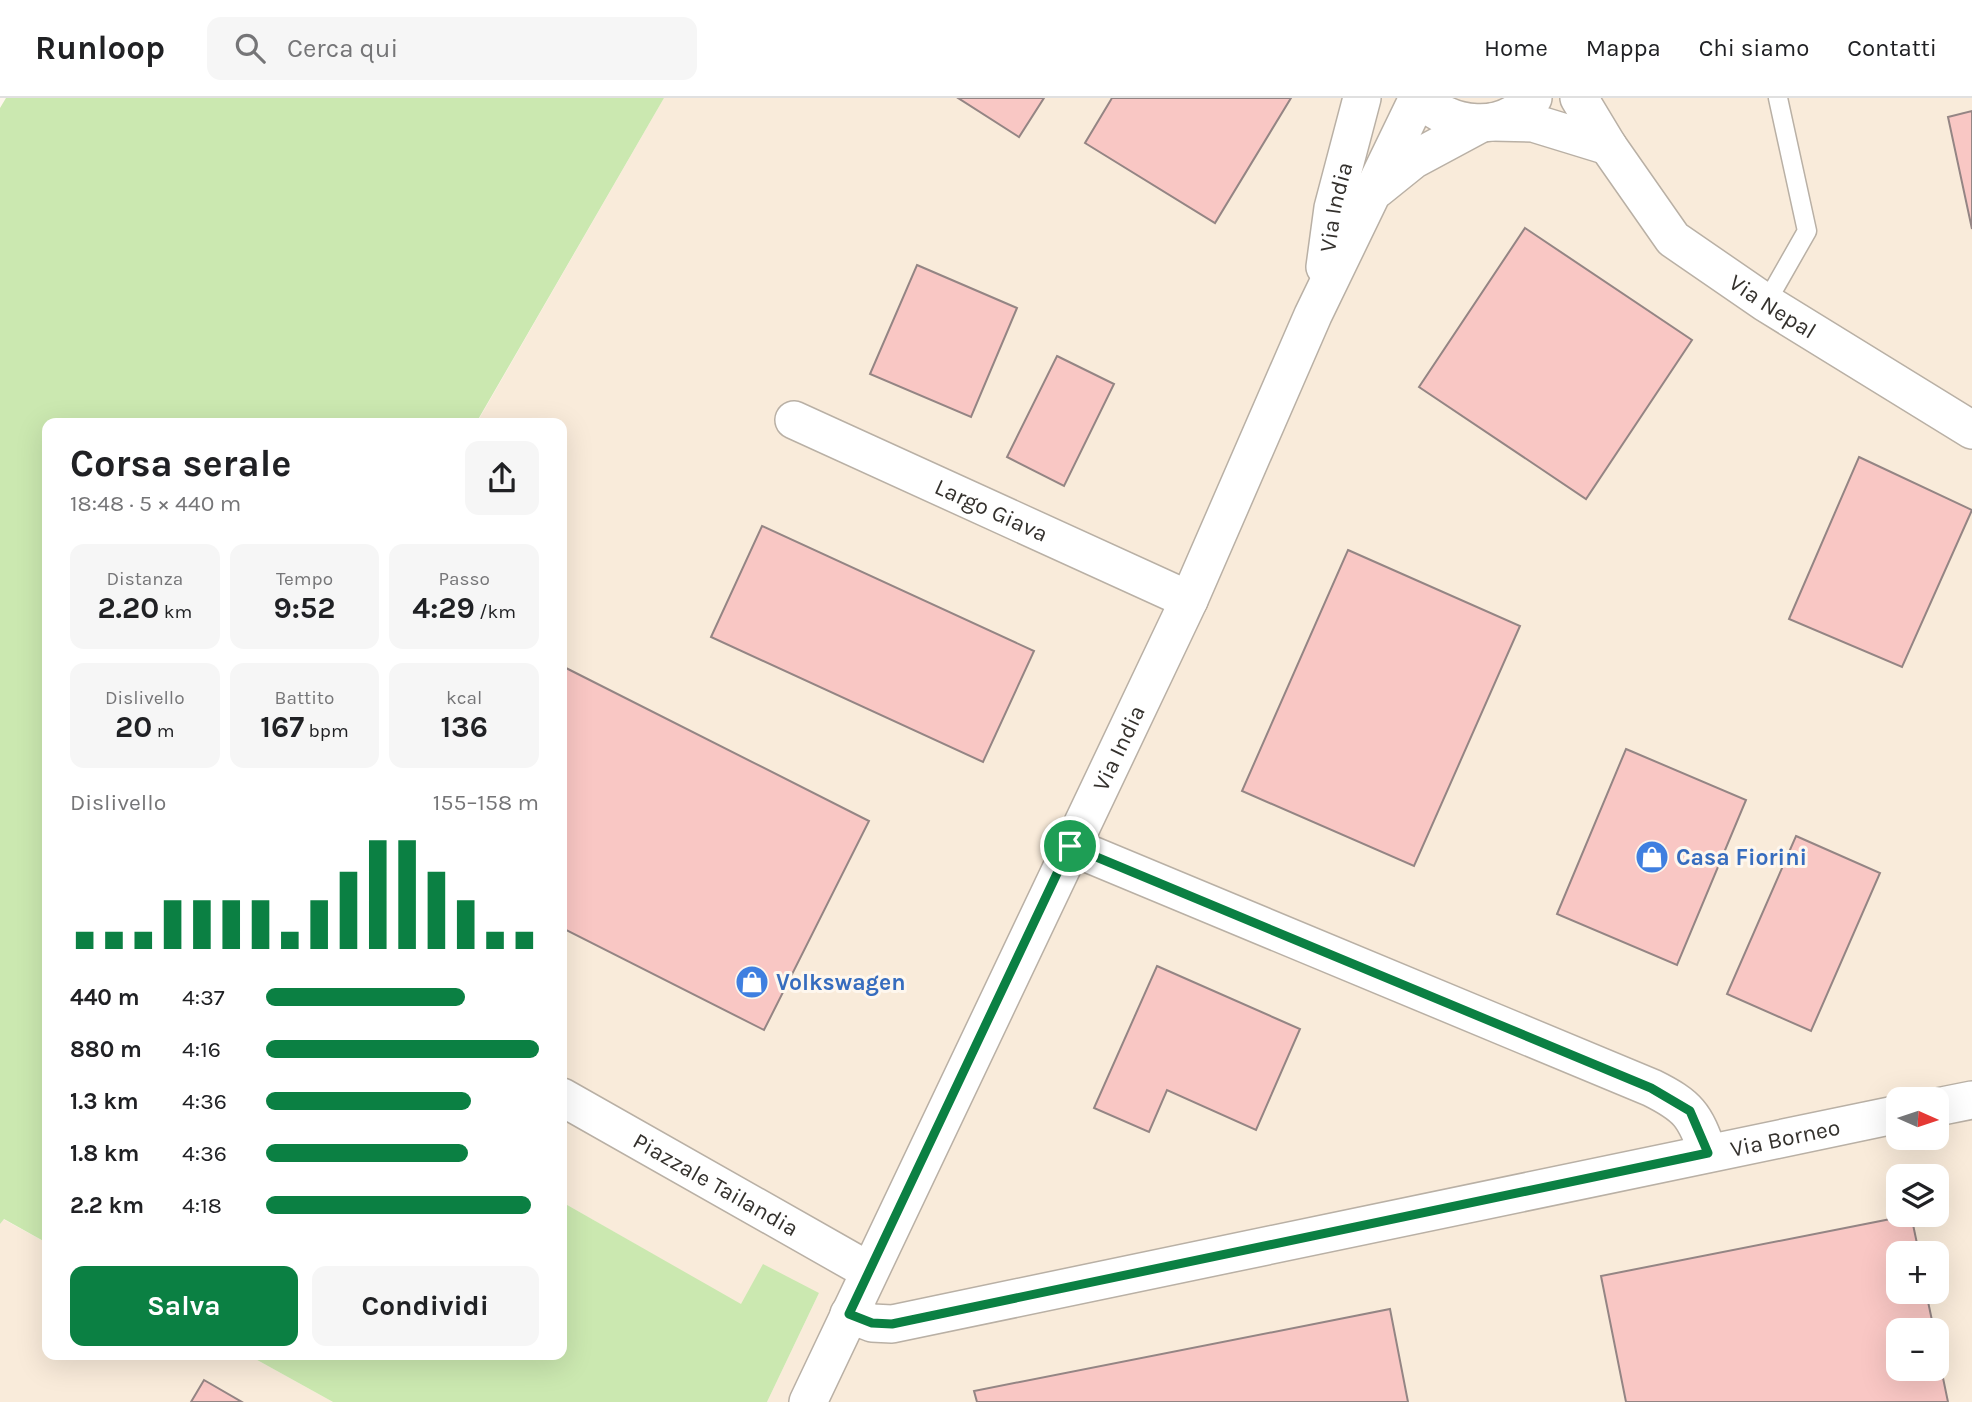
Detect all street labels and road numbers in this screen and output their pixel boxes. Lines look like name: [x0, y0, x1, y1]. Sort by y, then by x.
street label: Via India: [1314, 159, 1359, 254]
street label: Via Nepal: [1724, 269, 1821, 345]
street label: Largo Giava: [931, 473, 1052, 548]
street label: Via India: [1087, 701, 1151, 795]
street label: Via Borneo: [1728, 1114, 1842, 1163]
street label: Piazzale Tailandia: [628, 1127, 803, 1242]

